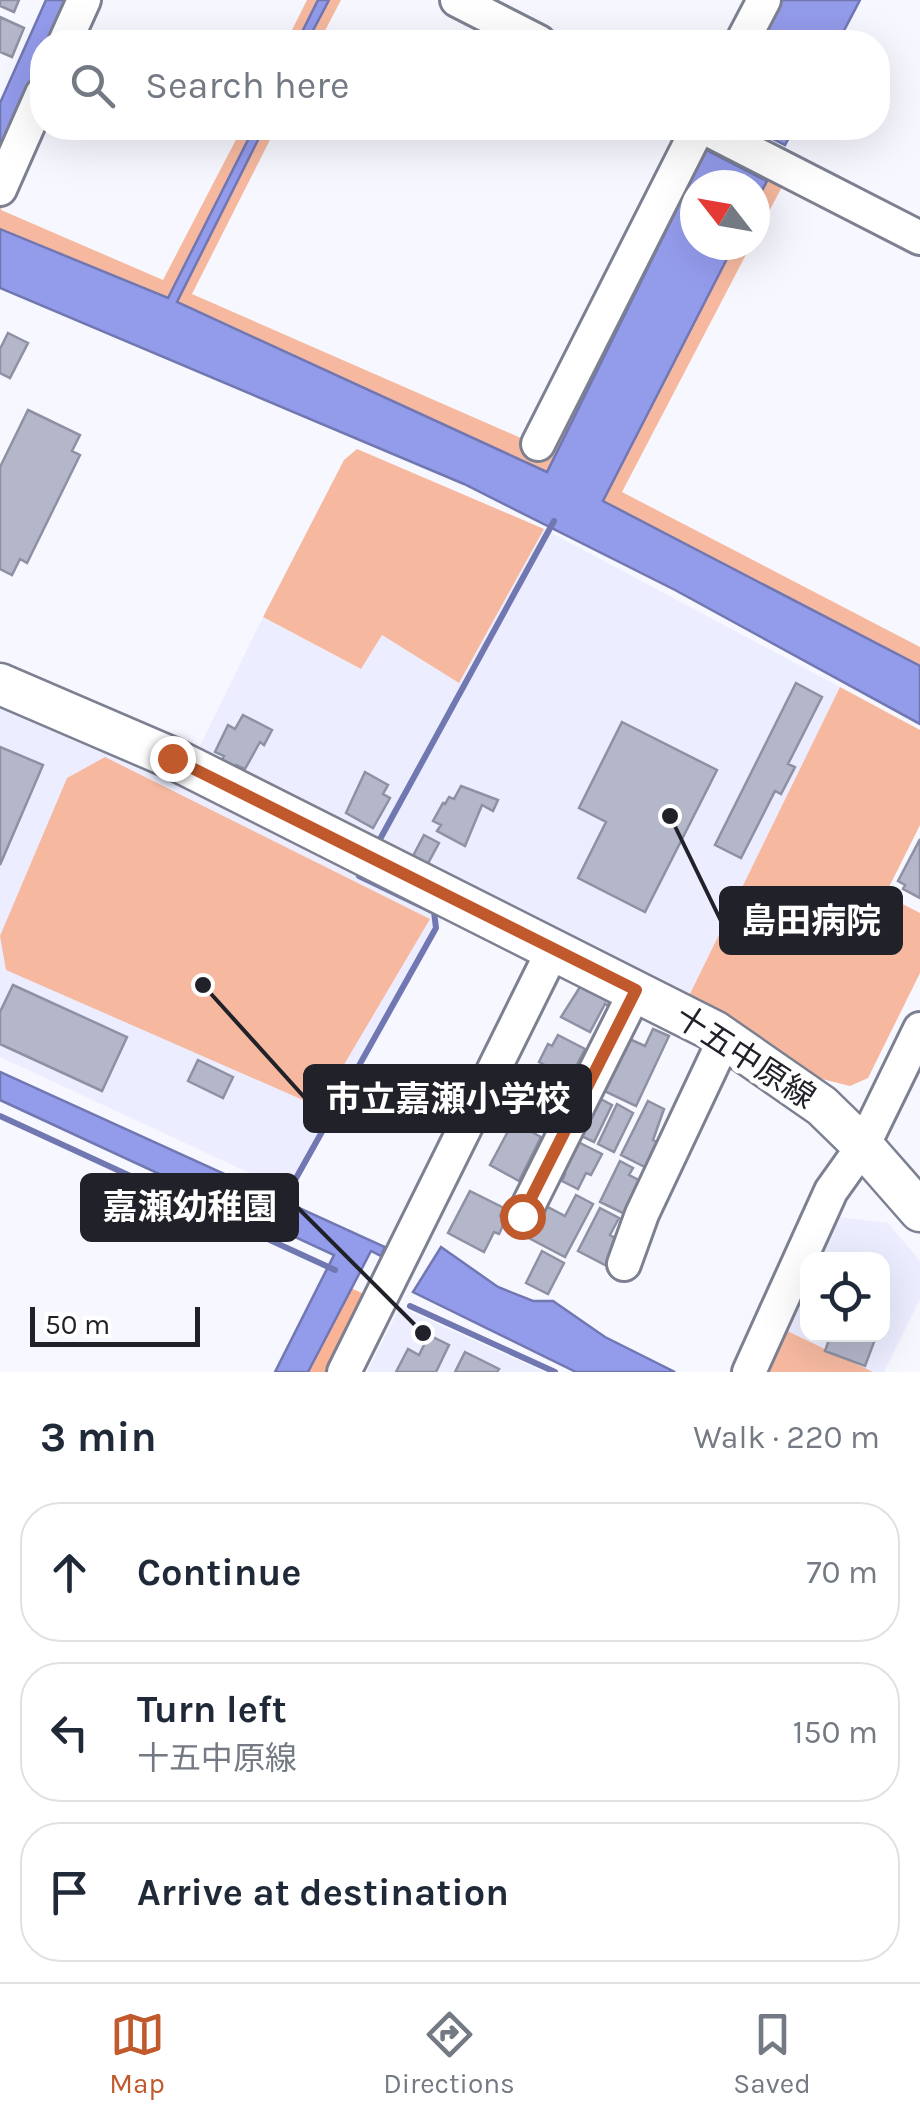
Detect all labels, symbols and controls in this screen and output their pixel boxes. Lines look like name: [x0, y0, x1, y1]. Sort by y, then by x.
search box: [30, 30, 890, 140]
icon: search: [65, 58, 120, 113]
text: Search here: [145, 63, 349, 108]
north arrow: [680, 170, 770, 260]
route end: [150, 736, 196, 782]
callout: 島田病院: [721, 888, 901, 953]
text: 島田病院: [741, 901, 881, 942]
street label: 十五中原線: [668, 998, 822, 1116]
callout: 市立嘉瀬小学校: [305, 1066, 590, 1131]
text: 市立嘉瀬小学校: [325, 1079, 571, 1120]
callout: 嘉瀬幼稚園: [82, 1175, 297, 1240]
text: 嘉瀬幼稚園: [102, 1187, 278, 1228]
route start: [500, 1194, 546, 1240]
map controls: [800, 1252, 890, 1342]
button: locate: [800, 1252, 890, 1342]
scale bar: [30, 1302, 200, 1346]
text: 50 m: [45, 1308, 110, 1341]
text: 3 min: [40, 1412, 157, 1462]
text: Walk · 220 m: [693, 1419, 880, 1456]
icon: ahead: [42, 1545, 97, 1600]
text: Continue: [137, 1550, 301, 1595]
text: 70 m: [806, 1554, 878, 1591]
text: Turn left: [137, 1687, 287, 1732]
icon: left: [42, 1705, 97, 1760]
text: 150 m: [793, 1714, 878, 1751]
text: 十五中原線: [137, 1740, 297, 1777]
icon: arrive: [42, 1865, 97, 1920]
text: Arrive at destination: [137, 1870, 509, 1915]
tab: Map: [109, 2007, 165, 2100]
tab: Directions: [383, 2007, 515, 2100]
tab: Saved: [733, 2007, 811, 2100]

